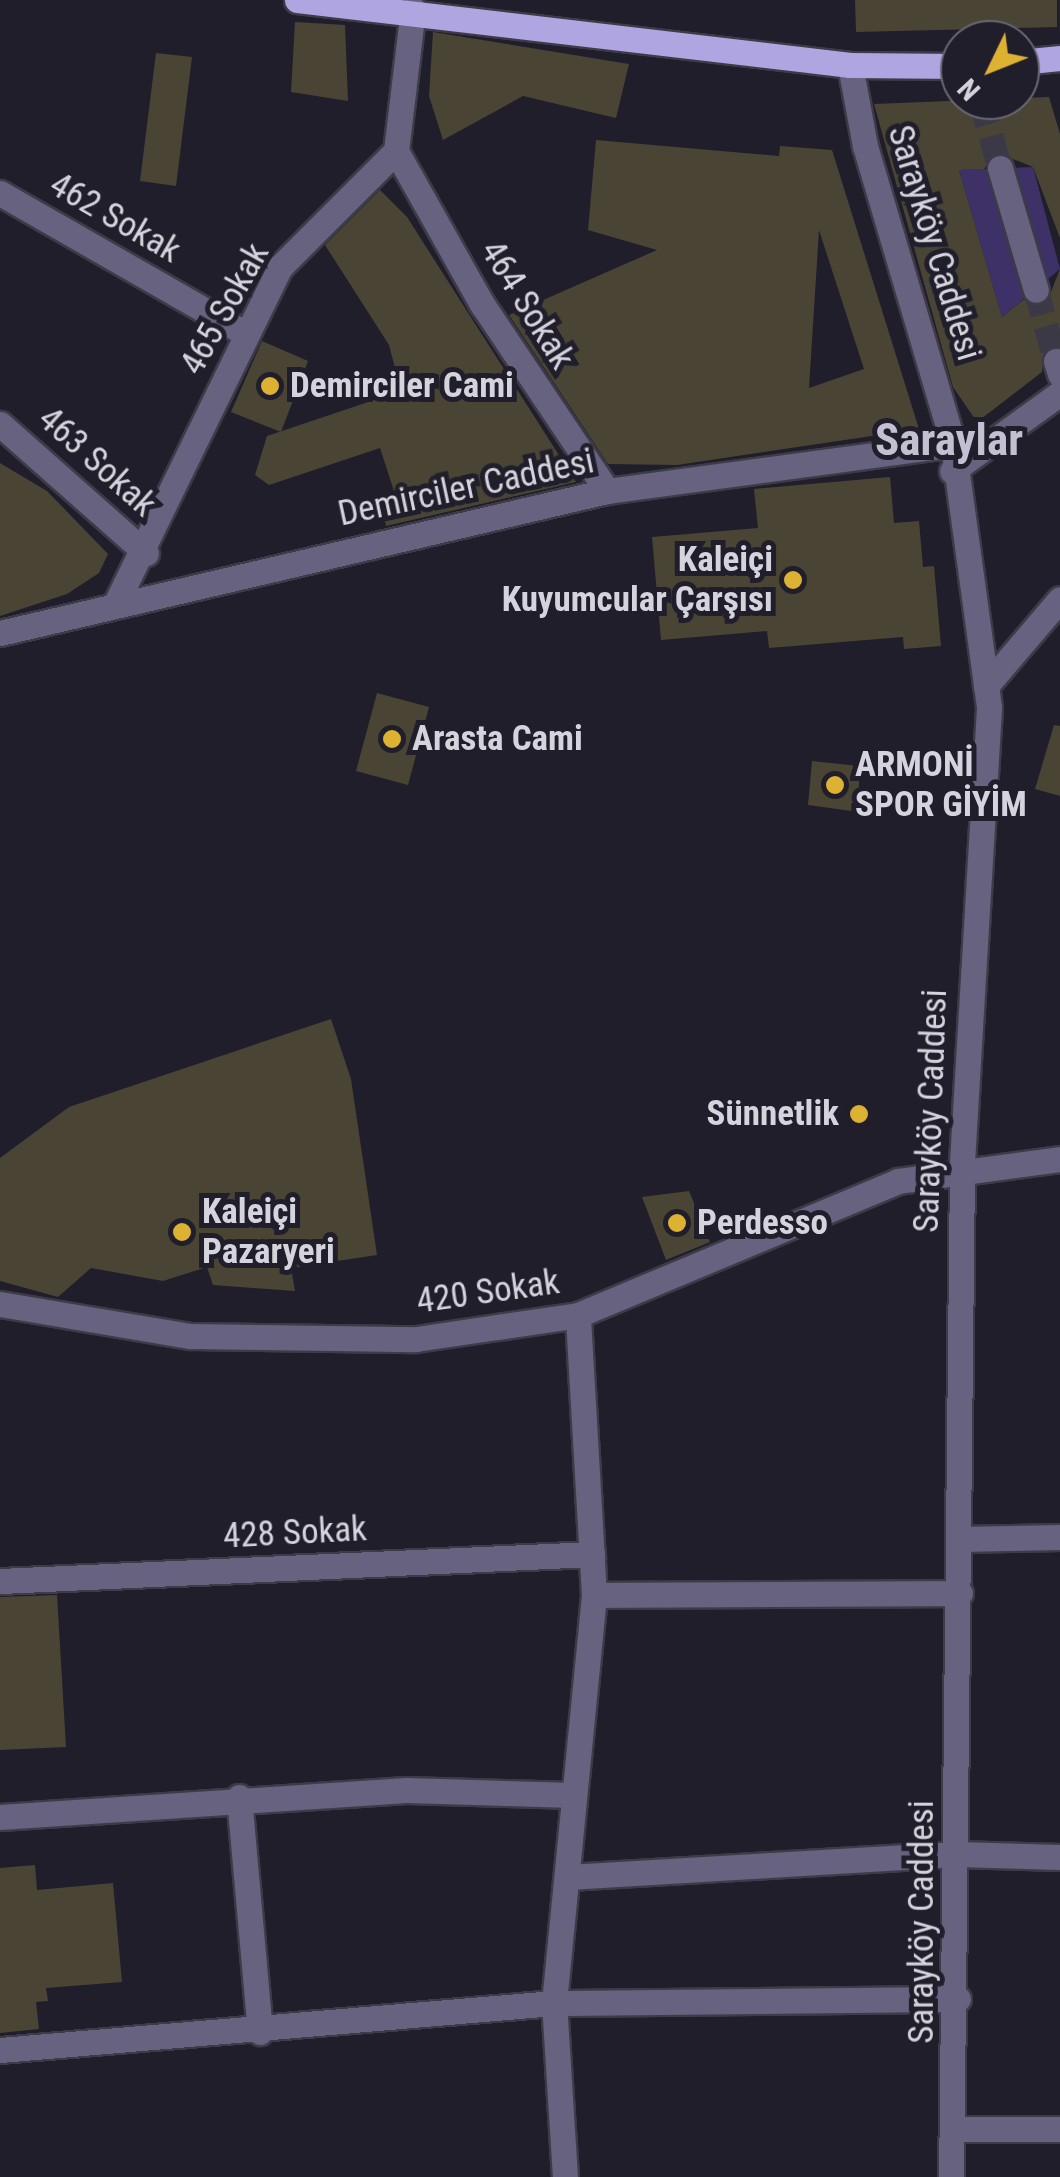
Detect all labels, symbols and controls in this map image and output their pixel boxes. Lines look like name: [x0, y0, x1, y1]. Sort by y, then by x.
north arrow: [940, 20, 1040, 120]
text: N: [951, 72, 987, 107]
street label: Sarayköy Caddesi: [878, 120, 990, 366]
street label: 462 Sokak: [42, 164, 188, 272]
street label: 464 Sokak: [471, 233, 583, 377]
street label: 465 Sokak: [172, 236, 278, 382]
place label: Demirciler Cami: [290, 365, 514, 407]
marker: Demirciler Cami: [259, 375, 281, 397]
street label: 463 Sokak: [29, 398, 165, 526]
district label: Saraylar: [875, 413, 1023, 467]
street label: Demirciler Caddesi: [334, 440, 598, 536]
place label: Kaleiçi Kuyumcular Çarşısı: [502, 539, 773, 621]
marker: Kaleiçi Kuyumcular Çarşısı: [782, 569, 804, 591]
place label: Arasta Cami: [412, 718, 583, 760]
marker: Arasta Cami: [381, 728, 403, 750]
place label: ARMONİ SPOR GİYİM: [855, 744, 1027, 826]
marker: ARMONİ SPOR GİYİM: [824, 774, 846, 796]
street label: Sarayköy Caddesi: [906, 989, 956, 1233]
place label: Sünnetlik: [707, 1093, 839, 1135]
marker: Sünnetlik: [848, 1103, 870, 1125]
place label: Kaleiçi Pazaryeri: [202, 1191, 335, 1273]
place label: Perdesso: [697, 1202, 828, 1244]
marker: Perdesso: [666, 1212, 688, 1234]
marker: Kaleiçi Pazaryeri: [171, 1221, 193, 1243]
street label: 420 Sokak: [414, 1261, 562, 1323]
street label: 428 Sokak: [222, 1508, 368, 1558]
street label: Sarayköy Caddesi: [901, 1800, 943, 2044]

